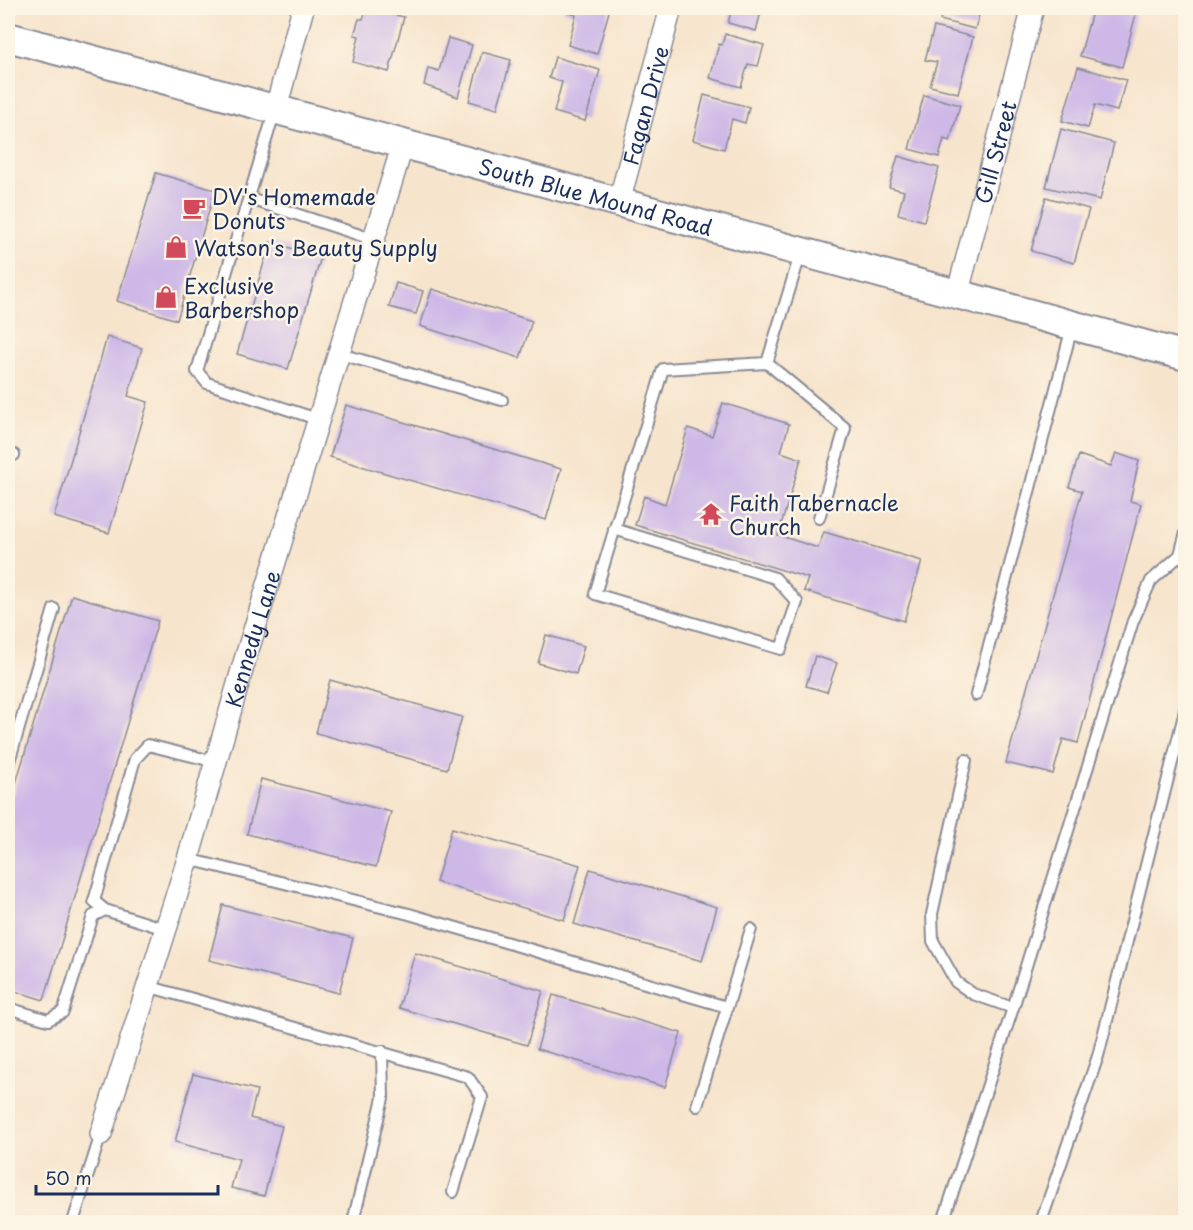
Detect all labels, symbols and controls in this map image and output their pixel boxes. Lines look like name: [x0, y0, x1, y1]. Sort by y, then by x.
street label: Fagan Drive: [614, 42, 676, 169]
street label: Gill Street: [966, 97, 1024, 207]
street label: South Blue Mound Road: [475, 149, 716, 243]
place label: DV's Homemade Donuts: [212, 180, 376, 236]
cafe icon: DV's Homemade Donuts: [181, 195, 207, 221]
place label: Watson's Beauty Supply: [194, 231, 438, 263]
shop icon: Watson's Beauty Supply: [163, 234, 189, 260]
place label: Exclusive Barbershop: [184, 269, 299, 325]
shop icon: Exclusive Barbershop: [153, 284, 179, 310]
place label: Faith Tabernacle Church: [729, 486, 899, 542]
temple icon: Faith Tabernacle Church: [698, 501, 724, 527]
street label: Kennedy Lane: [216, 566, 288, 711]
scale bar: [36, 1158, 218, 1196]
text: 50 m: [45, 1164, 92, 1191]

